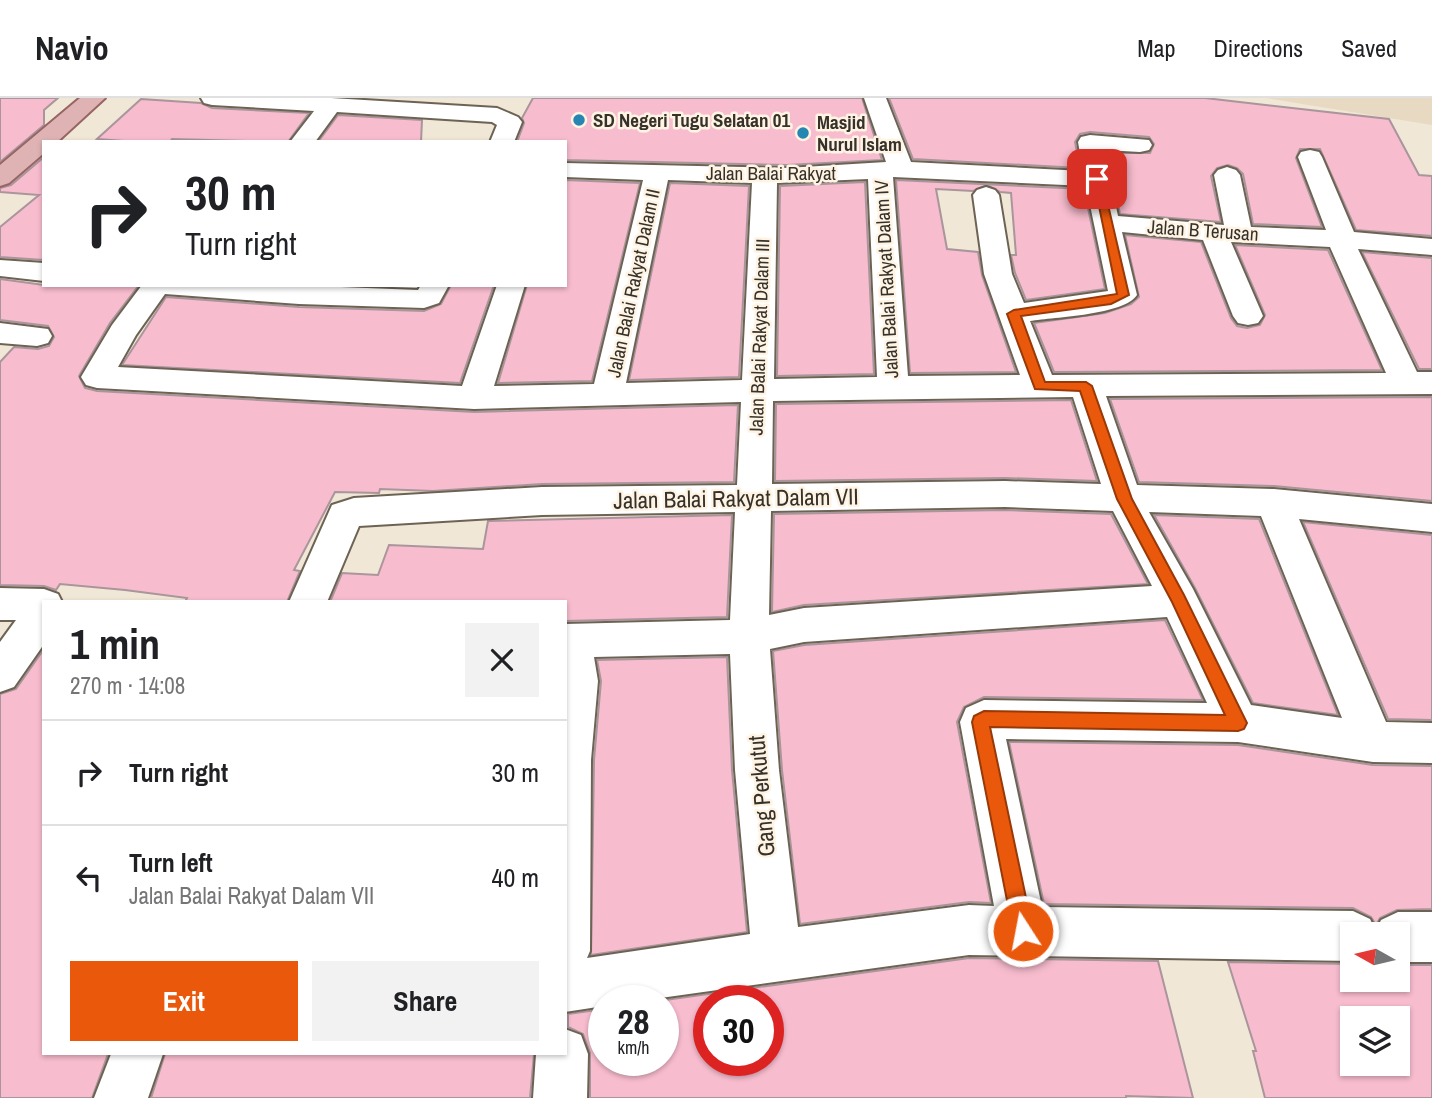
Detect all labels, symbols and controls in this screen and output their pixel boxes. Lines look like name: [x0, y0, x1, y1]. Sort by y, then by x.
text: Navio: [35, 26, 109, 70]
text: Map: [1137, 32, 1175, 64]
text: Directions: [1213, 32, 1303, 64]
text: Saved: [1341, 32, 1397, 64]
place label: SD Negeri Tugu Selatan 01: [593, 107, 790, 133]
place label: Masjid Nurul Islam: [817, 109, 902, 157]
marker: SD Negeri Tugu Selatan 01: [571, 112, 587, 128]
marker: Masjid Nurul Islam: [795, 125, 811, 141]
pin: [1067, 149, 1127, 209]
text: 30 m: [185, 159, 277, 225]
street label: Jalan Balai Rakyat: [706, 160, 837, 186]
icon: arrive: [1078, 160, 1116, 198]
icon: right: [70, 168, 161, 259]
street label: Jalan Balai Rakyat Dalam IV: [868, 179, 904, 379]
street label: Jalan Balai Rakyat Dalam II: [600, 186, 666, 380]
street label: Jalan B Terusan: [1146, 213, 1260, 247]
text: Turn right: [185, 222, 297, 265]
street label: Jalan Balai Rakyat Dalam III: [743, 238, 775, 436]
street label: Jalan Balai Rakyat Dalam VII: [613, 480, 859, 516]
text: 1 min: [70, 616, 160, 672]
button: close: [465, 623, 539, 697]
text: 270 m · 14:08: [70, 670, 185, 701]
street label: Gang Perkutut: [740, 734, 782, 858]
icon: right: [70, 754, 108, 792]
text: Turn right: [129, 755, 228, 790]
text: 30 m: [492, 755, 539, 790]
text: Turn left: [129, 845, 213, 880]
icon: left: [70, 859, 108, 897]
text: 40 m: [492, 860, 539, 895]
text: Jalan Balai Rakyat Dalam VII: [129, 880, 374, 911]
position arrow: [986, 894, 1060, 968]
north arrow: [1340, 922, 1410, 992]
map controls: [1340, 922, 1410, 1076]
button: Exit: [70, 961, 298, 1041]
button: Share: [312, 961, 539, 1041]
speed limit sign: 30: [693, 985, 784, 1076]
text: 28: [618, 998, 649, 1045]
button: layers: [1340, 1006, 1410, 1076]
text: km/h: [618, 1035, 650, 1060]

